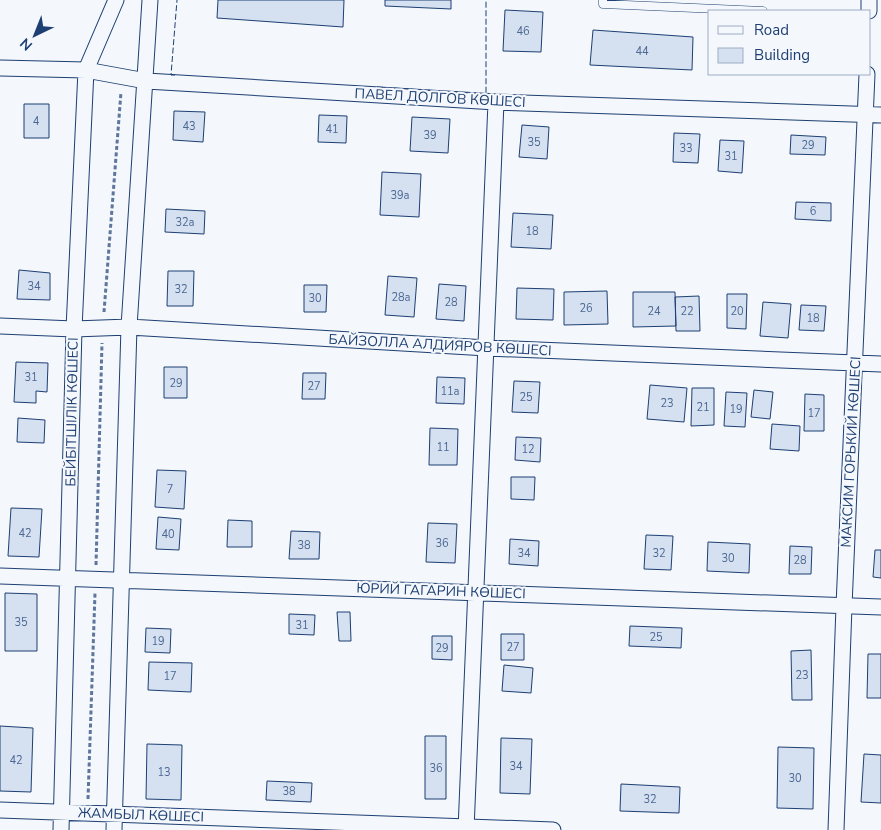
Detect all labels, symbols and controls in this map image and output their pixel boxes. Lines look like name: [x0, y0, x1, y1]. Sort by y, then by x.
north arrow: [10, 10, 60, 60]
legend: [708, 10, 871, 75]
text: Road: [754, 20, 789, 40]
house number: 46: [516, 24, 530, 39]
text: N: [16, 34, 37, 55]
house number: 44: [635, 44, 649, 59]
text: Building: [754, 45, 810, 65]
street label: ПАВЕЛ ДОЛГОВ КӨШЕСІ: [354, 84, 526, 112]
house number: 4: [33, 114, 40, 129]
house number: 43: [182, 119, 196, 134]
house number: 41: [325, 122, 339, 137]
house number: 39: [423, 128, 437, 143]
house number: 35: [527, 135, 541, 150]
house number: 29: [801, 138, 815, 153]
house number: 33: [679, 141, 693, 156]
house number: 31: [724, 149, 738, 164]
house number: 39а: [390, 188, 410, 203]
house number: 6: [810, 204, 817, 219]
house number: 32а: [175, 215, 195, 230]
house number: 18: [525, 224, 539, 239]
house number: 34: [27, 279, 41, 294]
house number: 32: [174, 282, 188, 297]
house number: 28а: [391, 290, 411, 305]
house number: 30: [308, 291, 322, 306]
house number: 28: [444, 295, 458, 310]
house number: 26: [579, 301, 593, 316]
house number: 24: [647, 304, 661, 319]
house number: 22: [680, 304, 694, 319]
house number: 20: [730, 304, 744, 319]
house number: 18: [806, 311, 820, 326]
street label: БАЙЗОЛЛА АЛДИЯРОВ КӨШЕСІ: [328, 330, 552, 360]
street label: БЕЙБІТШІЛІК КӨШЕСІ: [61, 337, 83, 487]
street label: МАКСИМ ГОРЬКИЙ КӨШЕСІ: [837, 356, 865, 548]
house number: 31: [24, 370, 38, 385]
house number: 29: [169, 376, 183, 391]
house number: 27: [307, 379, 321, 394]
house number: 11а: [440, 384, 460, 399]
house number: 25: [519, 390, 533, 405]
house number: 23: [660, 396, 674, 411]
house number: 21: [696, 400, 710, 415]
house number: 19: [729, 402, 743, 417]
house number: 17: [807, 406, 821, 421]
house number: 11: [436, 440, 450, 455]
house number: 12: [521, 442, 535, 457]
house number: 7: [167, 482, 173, 497]
house number: 42: [18, 526, 32, 541]
house number: 40: [161, 527, 175, 542]
house number: 36: [435, 536, 449, 551]
house number: 38: [297, 538, 311, 553]
house number: 34: [517, 546, 531, 561]
house number: 32: [652, 546, 666, 561]
house number: 30: [721, 551, 735, 566]
house number: 28: [793, 553, 807, 568]
street label: ЮРИЙ ГАГАРИН КӨШЕСІ: [356, 579, 526, 603]
house number: 35: [14, 615, 28, 630]
house number: 31: [295, 618, 309, 633]
house number: 25: [649, 630, 663, 645]
house number: 19: [151, 634, 165, 649]
house number: 27: [506, 640, 520, 655]
house number: 29: [435, 641, 449, 656]
house number: 23: [795, 668, 809, 683]
house number: 17: [163, 669, 177, 684]
house number: 42: [9, 753, 23, 768]
house number: 34: [509, 759, 523, 774]
house number: 36: [429, 761, 443, 776]
house number: 13: [157, 765, 171, 780]
house number: 30: [788, 771, 802, 786]
house number: 38: [282, 784, 296, 799]
house number: 32: [643, 792, 657, 807]
street label: ЖАМБЫЛ КӨШЕСІ: [78, 803, 204, 827]

